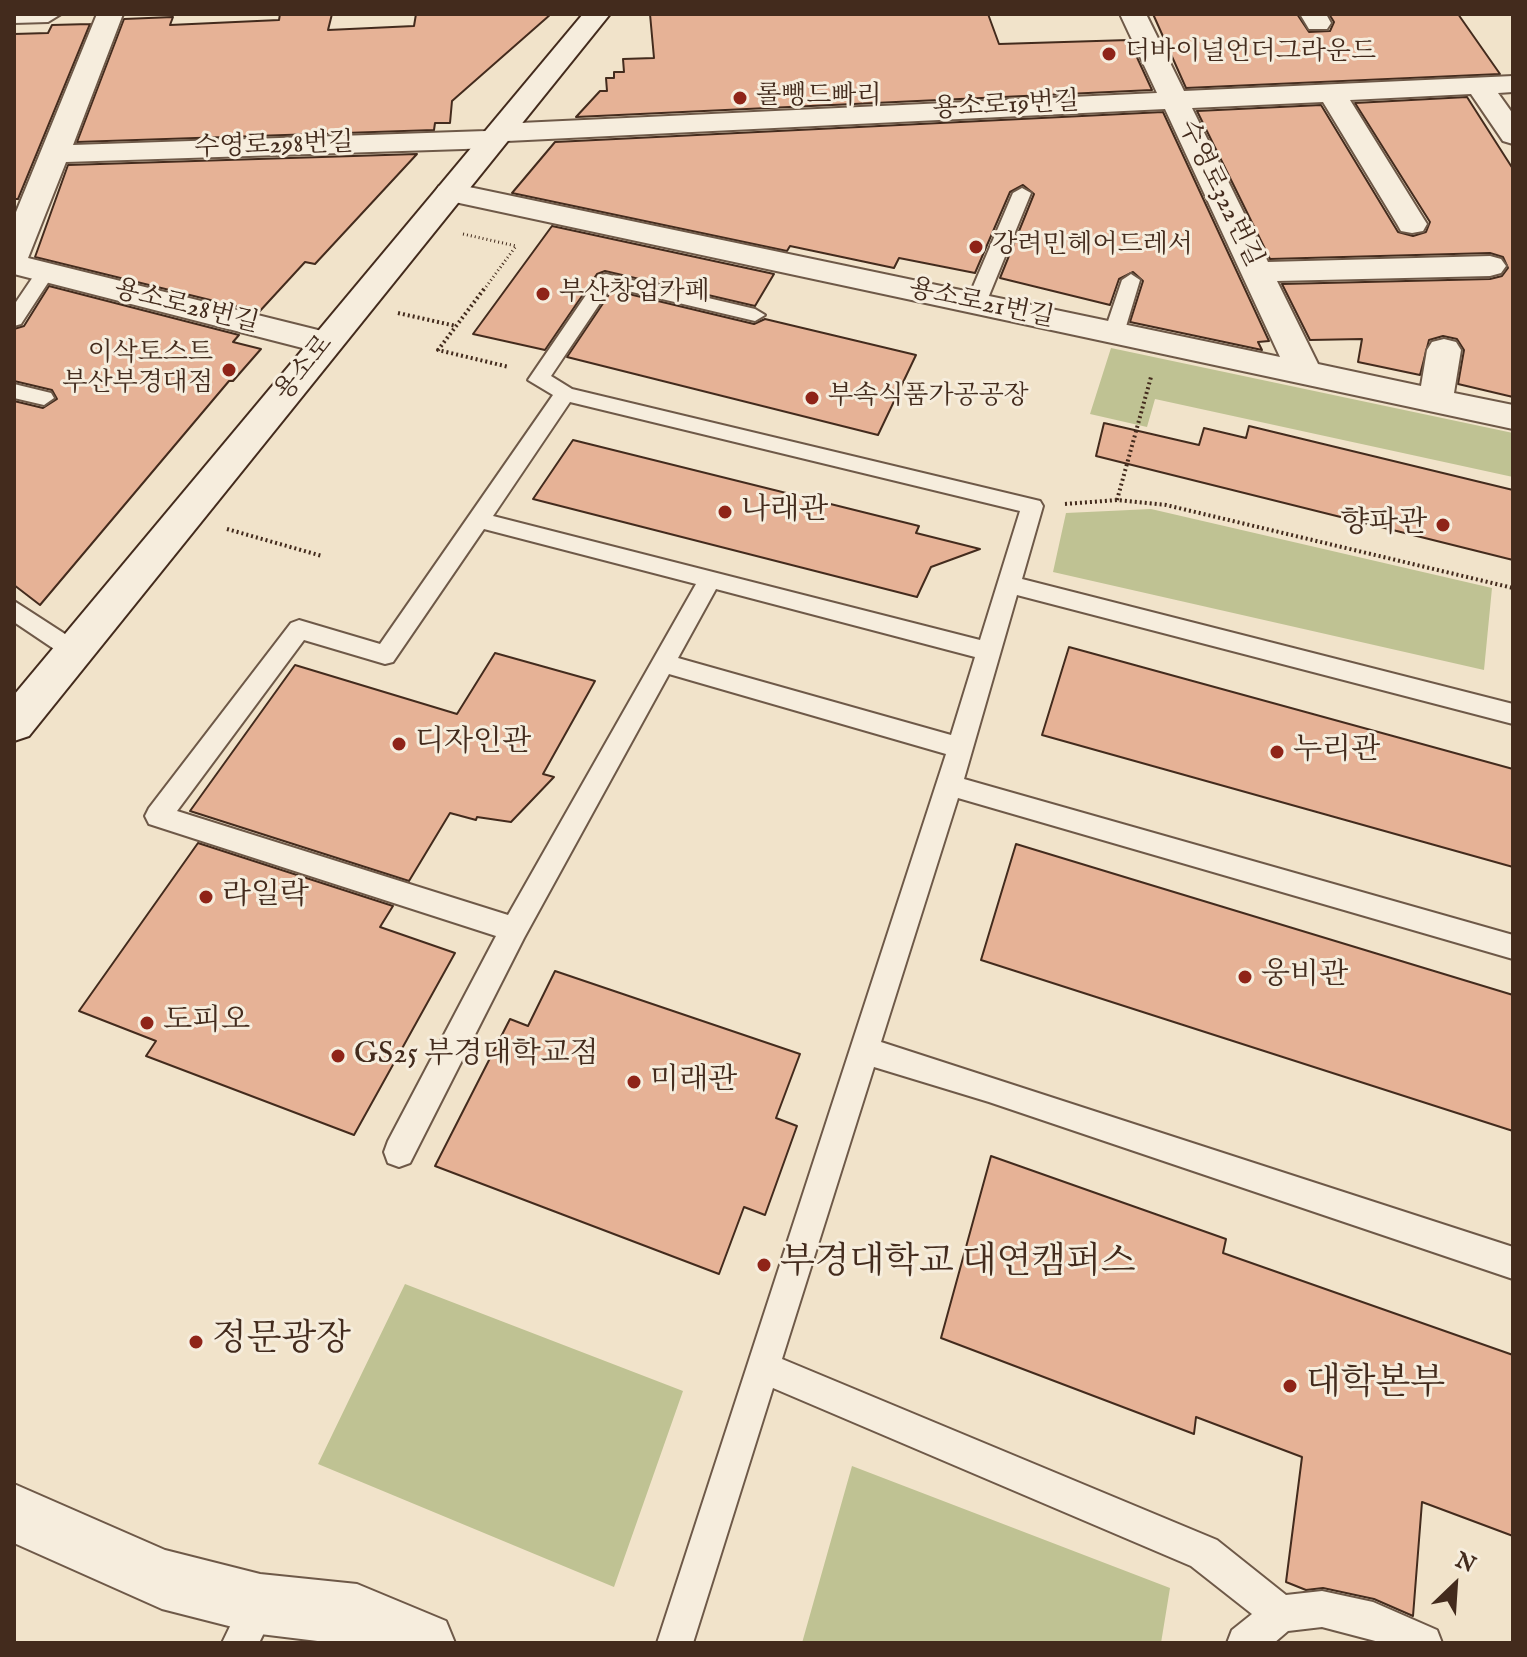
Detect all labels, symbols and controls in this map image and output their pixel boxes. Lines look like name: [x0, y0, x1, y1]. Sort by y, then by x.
place label: 더바이널언더그라운드: [1125, 38, 1376, 70]
marker: 더바이널언더그라운드: [1100, 45, 1118, 63]
place label: 롤뺑드빠리: [756, 82, 882, 114]
street label: 용소로19번길: [932, 88, 1080, 126]
marker: 롤뺑드빠리: [731, 89, 749, 107]
street label: 수영로322번길: [1170, 115, 1268, 273]
street label: 수영로298번길: [194, 129, 354, 165]
place label: 강려민헤어드레서: [992, 231, 1193, 263]
marker: 강려민헤어드레서: [967, 238, 985, 256]
street label: 용소로21번길: [906, 274, 1056, 336]
street label: 용소로28번길: [110, 275, 262, 341]
place label: 부산창업카페: [559, 278, 710, 310]
marker: 부산창업카페: [534, 285, 552, 303]
street label: 용소로: [269, 330, 341, 408]
place label: 이삭토스트 부산부경대점: [62, 339, 213, 400]
marker: 이삭토스트 부산부경대점: [220, 361, 238, 379]
place label: 부속식품가공공장: [828, 382, 1029, 414]
marker: 부속식품가공공장: [803, 389, 821, 407]
place label: 나래관: [741, 494, 828, 530]
marker: 나래관: [716, 503, 734, 521]
place label: 향파관: [1340, 507, 1427, 543]
marker: 향파관: [1434, 516, 1452, 534]
place label: 디자인관: [415, 726, 531, 762]
place label: 누리관: [1293, 734, 1380, 770]
marker: 디자인관: [390, 735, 408, 753]
marker: 누리관: [1268, 743, 1286, 761]
place label: 라일락: [222, 879, 309, 915]
marker: 라일락: [197, 888, 215, 906]
place label: 웅비관: [1261, 959, 1348, 995]
marker: 웅비관: [1236, 968, 1254, 986]
place label: 도피오: [163, 1005, 250, 1041]
marker: 도피오: [138, 1014, 156, 1032]
place label: GS25 부경대학교점: [354, 1038, 599, 1074]
marker: GS25 부경대학교점: [329, 1047, 347, 1065]
place label: 미래관: [650, 1064, 737, 1100]
marker: 미래관: [625, 1073, 643, 1091]
place label: 부경대학교 대연캠퍼스: [780, 1243, 1136, 1287]
marker: 부경대학교 대연캠퍼스: [755, 1256, 773, 1274]
place label: 정문광장: [212, 1320, 351, 1364]
marker: 정문광장: [187, 1333, 205, 1351]
place label: 대학본부: [1306, 1364, 1445, 1408]
marker: 대학본부: [1281, 1377, 1299, 1395]
north arrow: [1415, 1545, 1495, 1625]
text: N: [1451, 1547, 1480, 1580]

